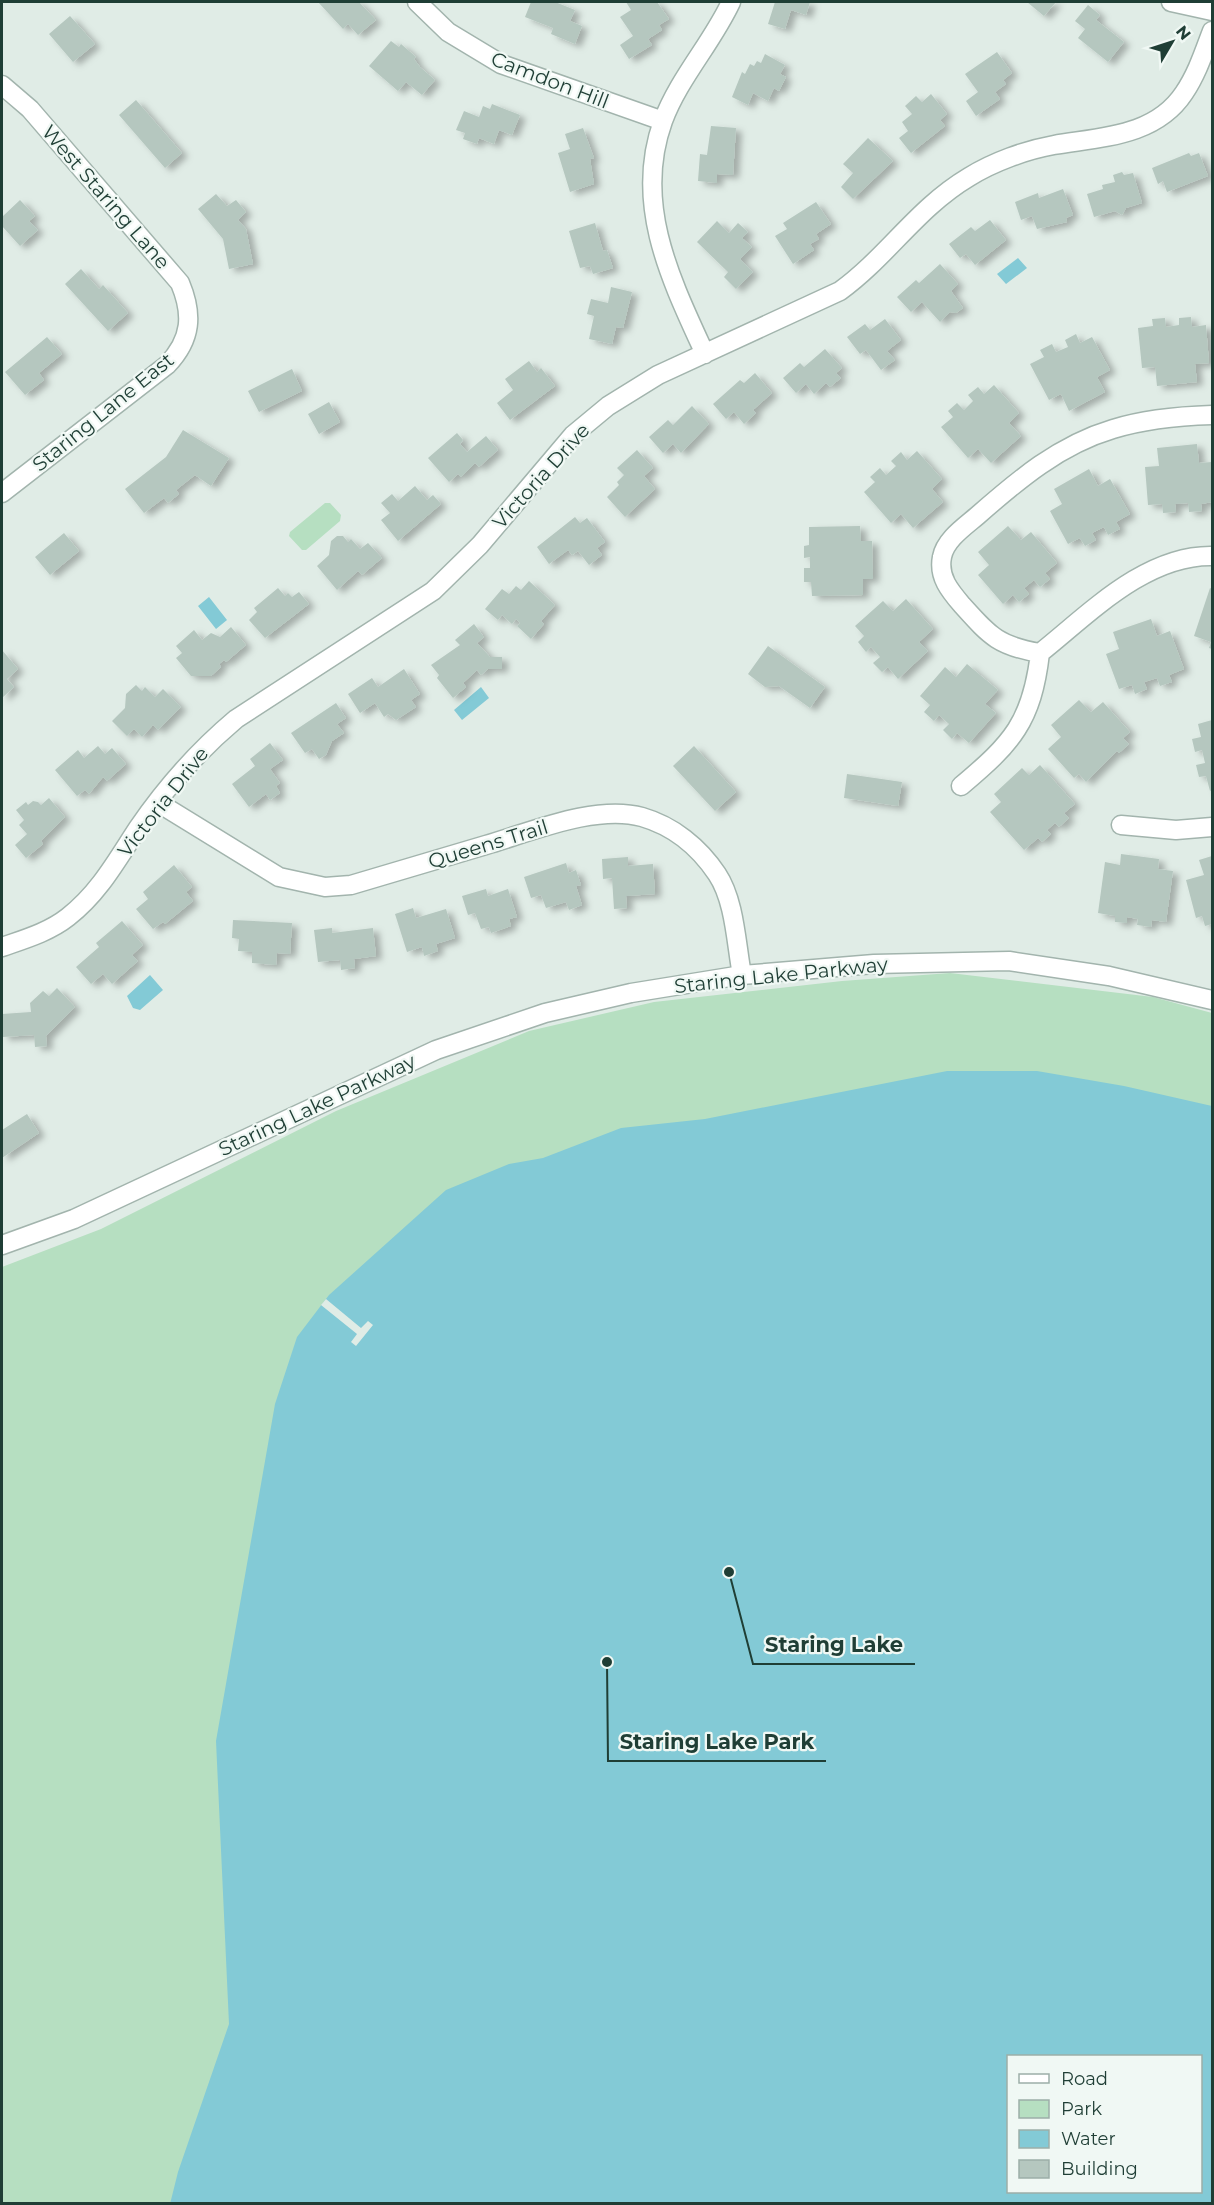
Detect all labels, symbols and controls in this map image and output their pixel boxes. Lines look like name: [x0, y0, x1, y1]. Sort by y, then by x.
north arrow: [1142, 12, 1202, 72]
text: N: [1172, 22, 1195, 44]
street label: Camdon Hill: [488, 47, 612, 113]
street label: West Staring Lane: [37, 120, 175, 274]
street label: Staring Lane East: [28, 348, 178, 476]
street label: Victoria Drive: [487, 418, 595, 534]
street label: Victoria Drive: [113, 742, 213, 862]
street label: Queens Trail: [425, 814, 551, 874]
street label: Staring Lake Parkway: [673, 952, 889, 998]
street label: Staring Lake Parkway: [215, 1049, 419, 1161]
callout: Staring Lake: [753, 1625, 915, 1664]
text: Staring Lake: [765, 1632, 903, 1657]
callout: Staring Lake Park: [608, 1722, 826, 1761]
text: Staring Lake Park: [620, 1729, 815, 1754]
legend: [1007, 2055, 1202, 2193]
text: Road: [1061, 2068, 1108, 2090]
text: Park: [1061, 2098, 1102, 2120]
text: Water: [1061, 2128, 1116, 2150]
text: Building: [1061, 2158, 1138, 2180]

